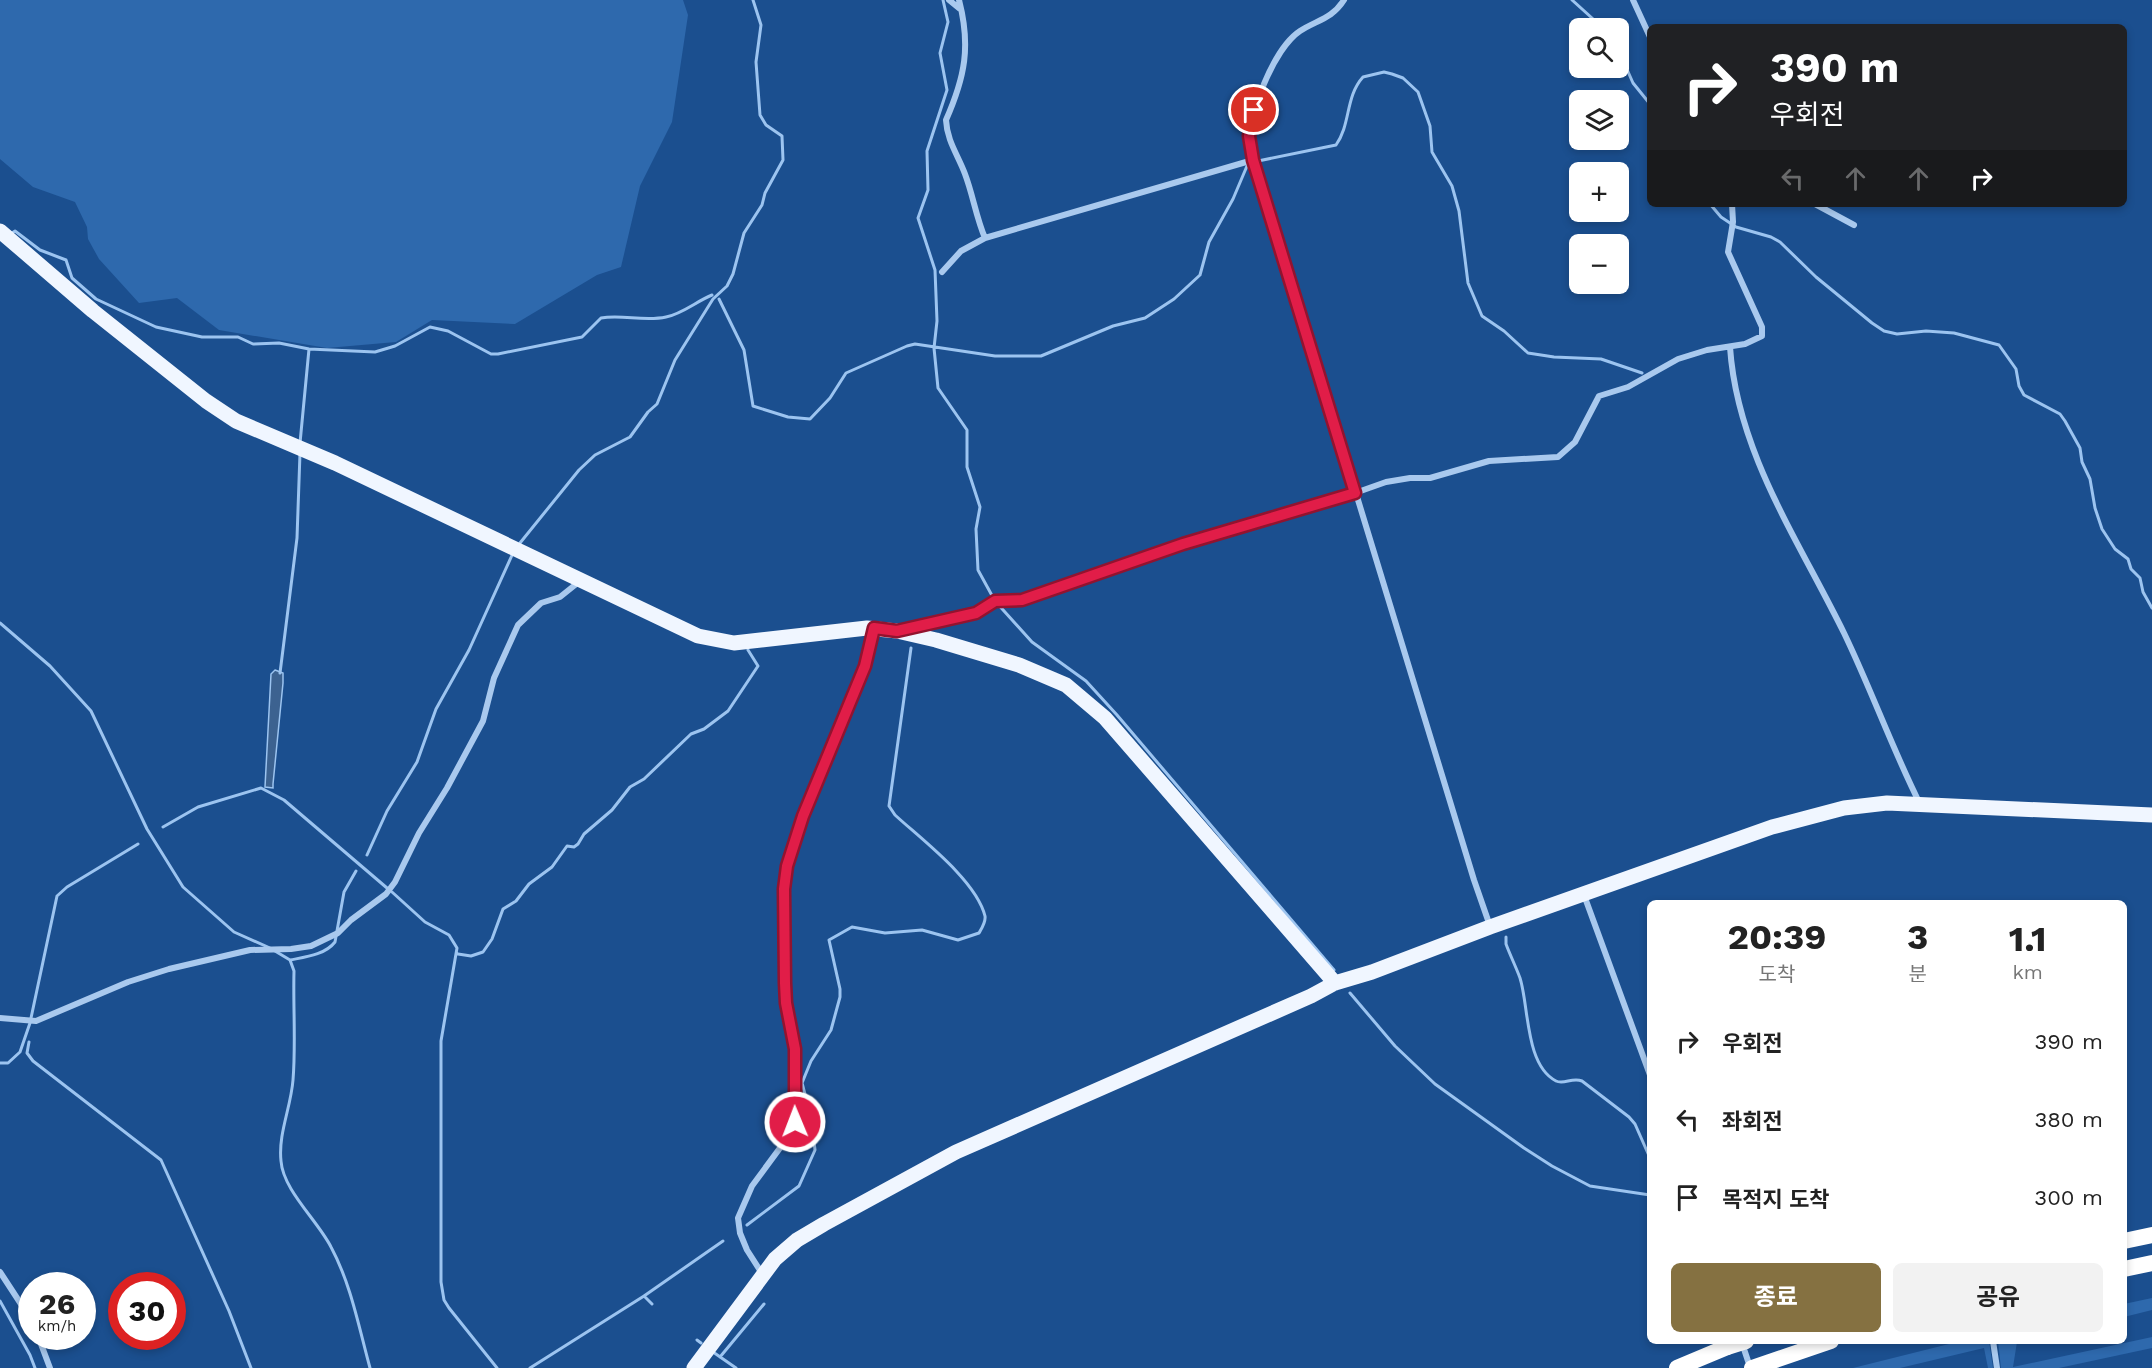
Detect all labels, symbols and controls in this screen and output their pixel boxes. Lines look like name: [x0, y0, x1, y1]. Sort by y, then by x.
map controls: [1569, 18, 1629, 294]
button: search: [1569, 18, 1629, 78]
text: 390 m: [1770, 43, 1899, 92]
icon: right: [1671, 48, 1749, 126]
pin: [1228, 84, 1279, 135]
button: layers: [1569, 90, 1629, 150]
icon: arrive: [1237, 93, 1270, 126]
text: 우회전: [1770, 99, 1845, 131]
button: +: [1569, 162, 1629, 222]
icon: left: [1776, 162, 1809, 195]
icon: ahead: [1839, 162, 1872, 195]
icon: ahead: [1902, 162, 1935, 195]
icon: right: [1965, 162, 1998, 195]
button: −: [1569, 234, 1629, 294]
text: 20:39: [1727, 916, 1826, 958]
text: 3: [1907, 916, 1928, 958]
text: 1.1: [2009, 918, 2047, 960]
text: km: [2012, 960, 2043, 984]
text: 도착: [1759, 962, 1795, 986]
text: 분: [1908, 962, 1927, 986]
icon: right: [1671, 1025, 1704, 1058]
text: 390 m: [2034, 1029, 2103, 1054]
text: 우회전: [1722, 1031, 1783, 1056]
position arrow: [763, 1090, 827, 1154]
icon: left: [1671, 1103, 1704, 1136]
text: 380 m: [2034, 1107, 2103, 1132]
text: 좌회전: [1722, 1109, 1783, 1134]
icon: arrive: [1671, 1181, 1704, 1214]
text: 300 m: [2034, 1185, 2103, 1210]
text: 목적지 도착: [1722, 1187, 1830, 1212]
button: 종료: [1671, 1263, 1881, 1332]
button: 공유: [1893, 1263, 2103, 1332]
speed limit sign: 30: [108, 1272, 186, 1350]
text: 26: [39, 1286, 75, 1321]
text: km/h: [38, 1317, 76, 1335]

